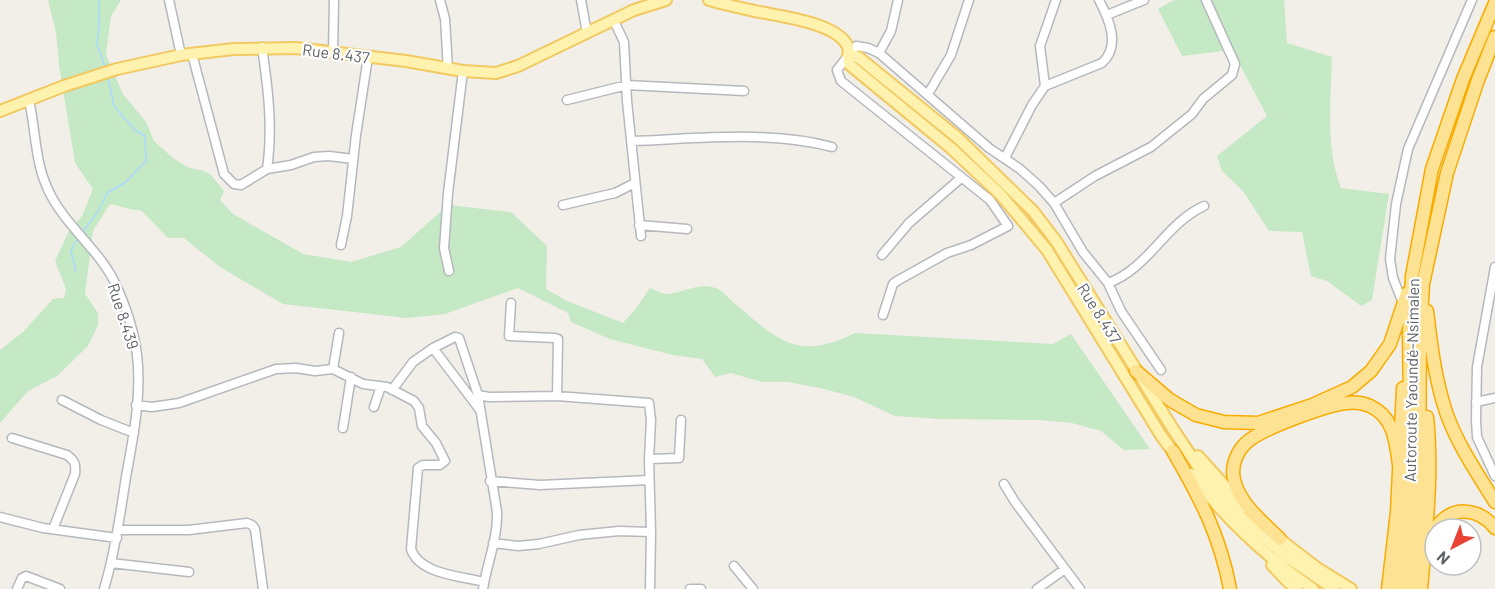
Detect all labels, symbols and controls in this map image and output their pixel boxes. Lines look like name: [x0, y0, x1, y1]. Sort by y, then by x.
street label: Rue 8.437: [301, 39, 371, 67]
street label: Autoroute Yaoundé-Nsimalen: [1400, 278, 1422, 482]
street label: Rue 8.437: [1074, 279, 1126, 347]
street label: Rue 8.439: [104, 281, 144, 351]
north arrow: [1423, 517, 1483, 577]
text: N: [1432, 548, 1453, 569]

